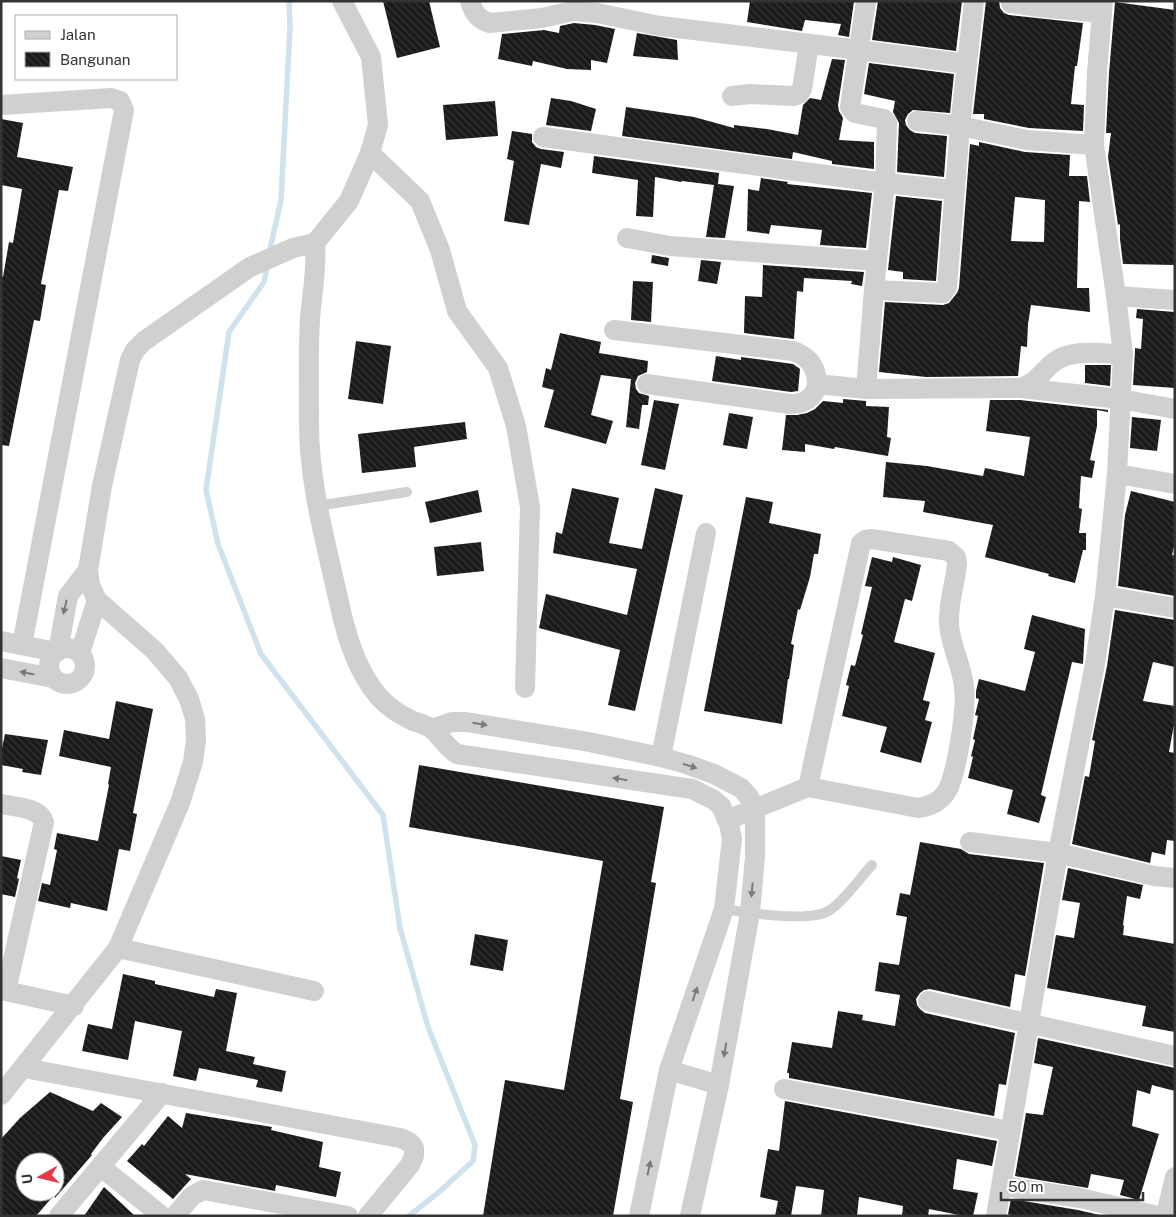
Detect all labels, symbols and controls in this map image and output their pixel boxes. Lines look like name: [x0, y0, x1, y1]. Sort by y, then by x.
legend: [15, 15, 178, 80]
text: Jalan: [60, 26, 96, 43]
text: Bangunan: [60, 51, 131, 68]
one-way arrow: [61, 600, 69, 615]
one-way arrow: [19, 668, 35, 676]
one-way arrow: [472, 720, 488, 728]
one-way arrow: [683, 762, 698, 770]
one-way arrow: [611, 774, 627, 782]
one-way arrow: [747, 882, 755, 898]
one-way arrow: [692, 987, 699, 1002]
one-way arrow: [721, 1043, 729, 1059]
north arrow: [15, 1152, 65, 1202]
one-way arrow: [645, 1160, 653, 1176]
scale bar: [1001, 1170, 1144, 1202]
text: U: [18, 1173, 36, 1185]
text: 50 m: [1008, 1178, 1043, 1195]

